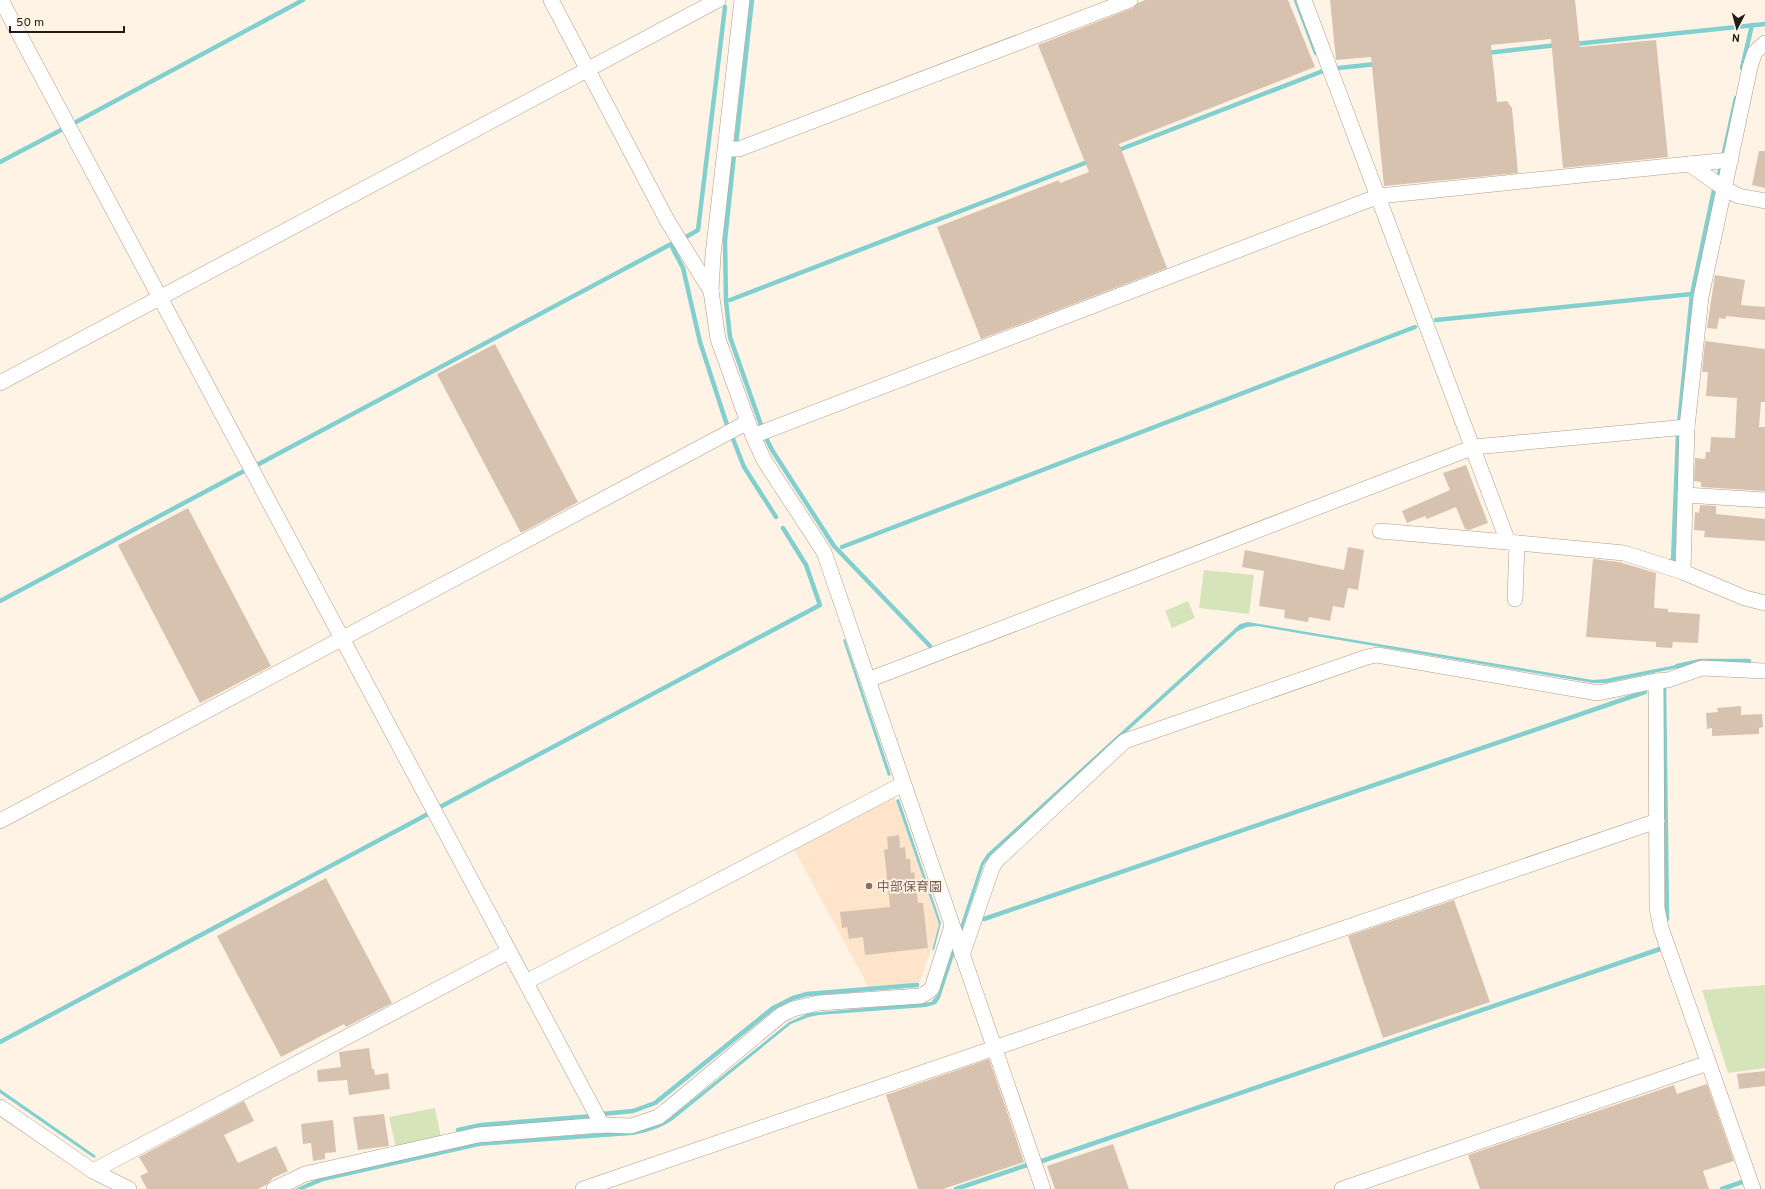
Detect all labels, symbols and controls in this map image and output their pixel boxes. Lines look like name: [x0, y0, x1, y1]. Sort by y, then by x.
scale bar: [10, 8, 124, 34]
north arrow: [1717, 8, 1757, 48]
text: 50 m: [16, 15, 44, 31]
text: N: [1731, 30, 1741, 44]
place label: 中部保育園: [877, 880, 942, 896]
marker: 中部保育園: [864, 881, 874, 891]

